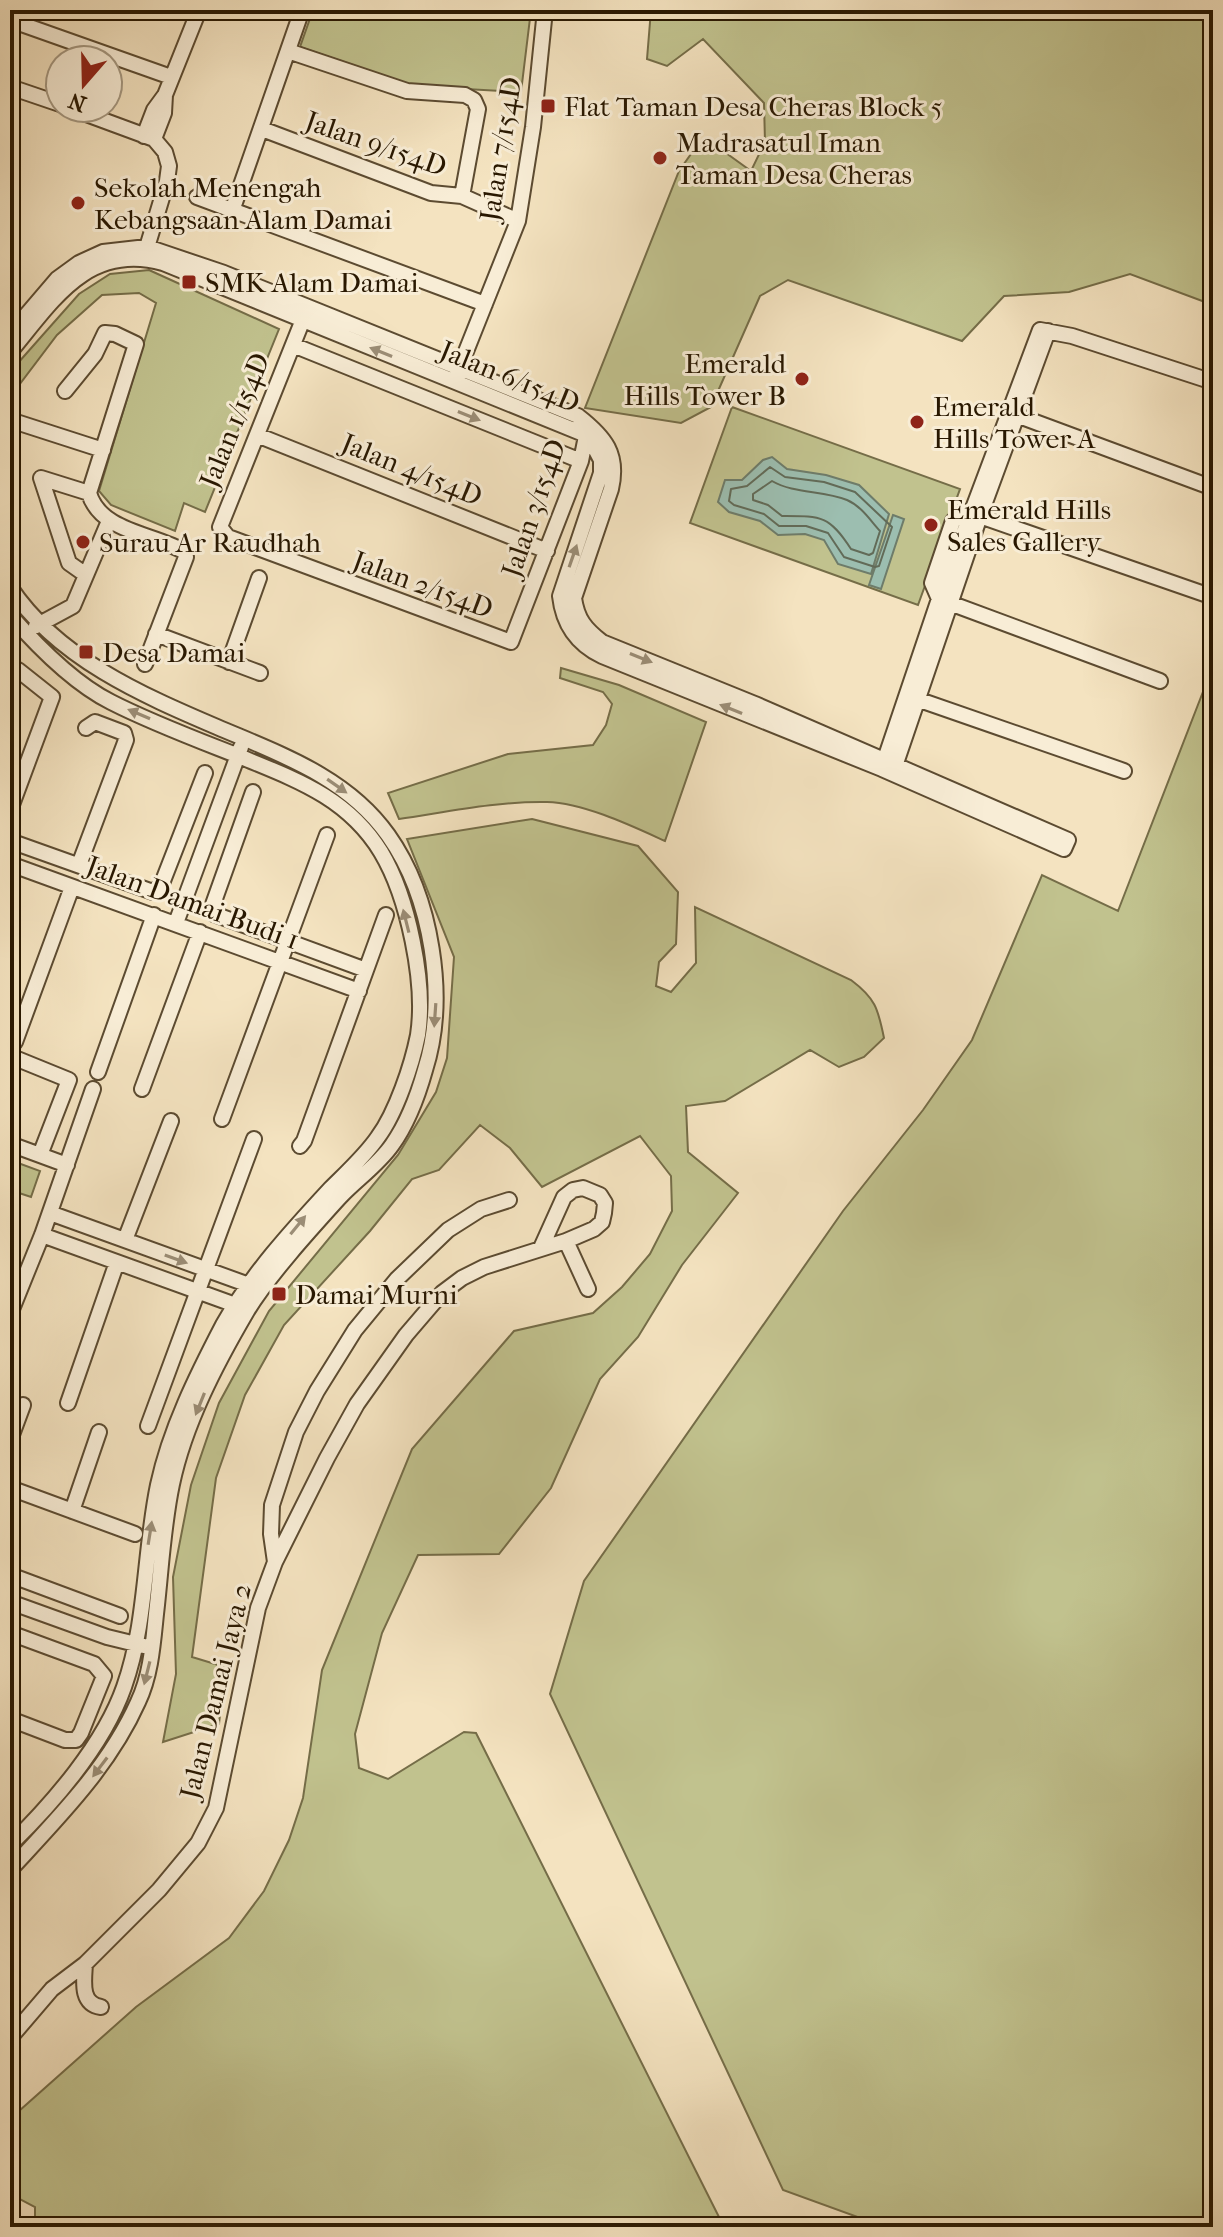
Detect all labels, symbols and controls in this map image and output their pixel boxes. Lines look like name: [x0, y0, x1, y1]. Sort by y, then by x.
north arrow: [44, 44, 124, 124]
street label: Jalan 7/154D: [472, 75, 528, 226]
text: N: [65, 87, 90, 117]
place label: Flat Taman Desa Cheras Block 5: [564, 90, 943, 123]
marker: Flat Taman Desa Cheras Block 5: [539, 97, 557, 115]
street label: Jalan 9/154D: [299, 103, 451, 183]
place label: Madrasatul Iman Taman Desa Cheras: [676, 126, 912, 191]
marker: Madrasatul Iman Taman Desa Cheras: [651, 149, 669, 167]
place label: Sekolah Menengah Kebangsaan Alam Damai: [94, 171, 392, 236]
marker: Sekolah Menengah Kebangsaan Alam Damai: [69, 194, 87, 212]
place label: SMK Alam Damai: [205, 266, 418, 299]
marker: SMK Alam Damai: [180, 273, 198, 291]
street label: Jalan 6/154D: [433, 333, 584, 419]
one-way arrow: [369, 345, 393, 358]
place label: Emerald Hills Tower B: [624, 347, 787, 412]
street label: Jalan 1/154D: [192, 348, 276, 494]
marker: Emerald Hills Tower B: [793, 370, 811, 388]
place label: Emerald Hills Tower A: [933, 390, 1096, 455]
one-way arrow: [457, 410, 481, 423]
marker: Emerald Hills Tower A: [908, 413, 926, 431]
street label: Jalan 4/154D: [335, 425, 487, 513]
street label: Jalan 3/154D: [494, 435, 573, 584]
place label: Emerald Hills Sales Gallery: [947, 493, 1111, 558]
marker: Emerald Hills Sales Gallery: [922, 516, 940, 534]
place label: Surau Ar Raudhah: [99, 526, 321, 559]
marker: Surau Ar Raudhah: [74, 533, 92, 551]
street label: Jalan 2/154D: [346, 543, 498, 625]
one-way arrow: [568, 544, 580, 568]
place label: Desa Damai: [102, 636, 245, 669]
marker: Desa Damai: [77, 643, 95, 661]
one-way arrow: [630, 652, 653, 665]
one-way arrow: [719, 702, 743, 715]
one-way arrow: [126, 707, 150, 720]
one-way arrow: [326, 778, 348, 794]
street label: Jalan Damai Budi 1: [80, 848, 304, 956]
one-way arrow: [400, 909, 412, 934]
one-way arrow: [428, 1003, 441, 1028]
one-way arrow: [289, 1215, 306, 1235]
one-way arrow: [164, 1253, 188, 1266]
place label: Damai Murni: [295, 1278, 457, 1311]
marker: Damai Murni: [270, 1285, 288, 1303]
one-way arrow: [193, 1392, 206, 1416]
one-way arrow: [145, 1520, 157, 1545]
street label: Jalan Damai Jaya 2: [172, 1580, 258, 1804]
one-way arrow: [140, 1661, 152, 1686]
one-way arrow: [93, 1756, 109, 1777]

